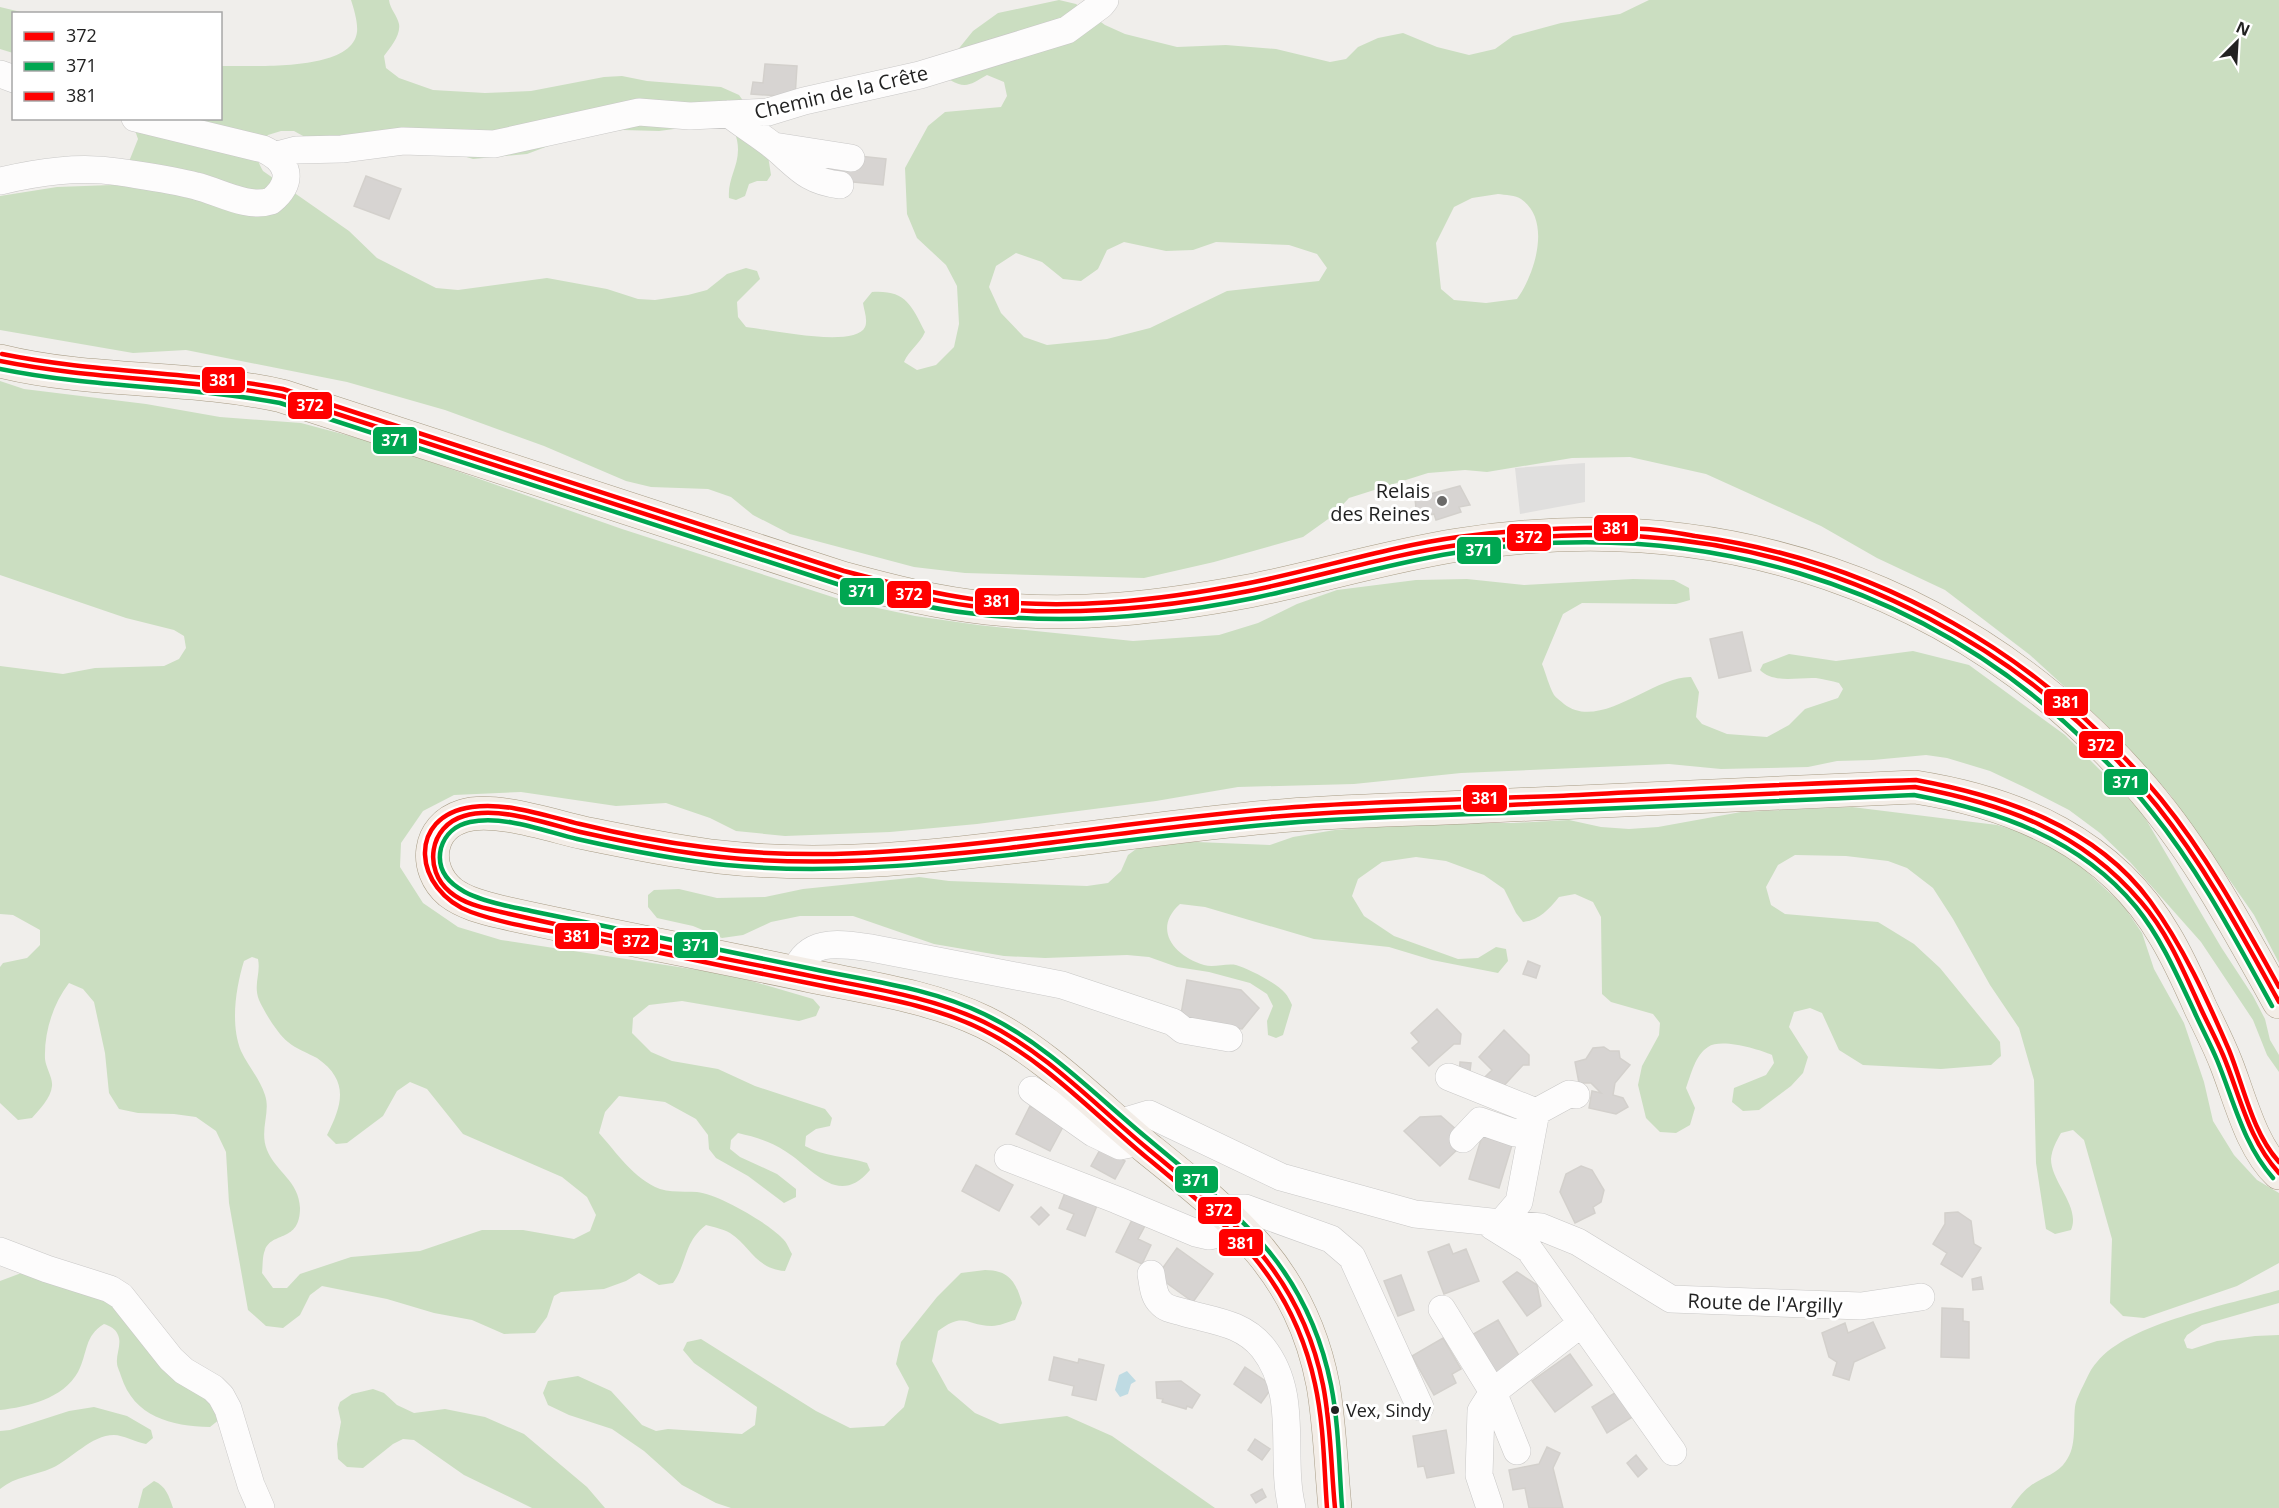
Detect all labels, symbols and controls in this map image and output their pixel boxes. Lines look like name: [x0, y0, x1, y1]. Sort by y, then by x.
legend: [12, 12, 222, 120]
north arrow: [2207, 12, 2267, 72]
text: N: [2233, 16, 2254, 41]
text: 372: [66, 23, 97, 47]
text: 371: [66, 53, 97, 77]
street label: Chemin de la Crête: [751, 59, 931, 125]
text: 381: [66, 83, 97, 107]
line badge: 381: [201, 366, 246, 394]
text: 381: [209, 369, 237, 391]
line badge: 372: [287, 391, 333, 420]
text: 372: [296, 394, 324, 416]
line badge: 371: [372, 426, 418, 455]
text: 371: [381, 429, 409, 451]
place label: Relais des Reines: [1330, 477, 1430, 527]
marker: Relais des Reines: [1435, 494, 1449, 508]
line badge: 381: [1593, 514, 1639, 542]
text: 381: [1602, 517, 1630, 539]
line badge: 372: [1506, 523, 1552, 552]
text: 372: [1515, 526, 1543, 548]
line badge: 371: [1456, 536, 1502, 565]
text: 371: [1465, 539, 1493, 561]
line badge: 371: [839, 577, 885, 606]
text: 371: [848, 580, 876, 602]
line badge: 372: [886, 580, 932, 609]
text: 372: [895, 583, 923, 605]
line badge: 381: [974, 587, 1020, 616]
text: 381: [983, 590, 1011, 612]
line badge: 381: [2043, 688, 2089, 717]
text: 381: [2052, 691, 2080, 713]
line badge: 372: [2078, 730, 2124, 759]
text: 372: [2087, 734, 2115, 756]
line badge: 371: [2103, 768, 2149, 796]
text: 371: [2112, 771, 2140, 793]
line badge: 381: [1462, 784, 1508, 813]
text: 381: [1471, 787, 1499, 809]
line badge: 381: [554, 922, 600, 950]
text: 381: [563, 925, 591, 947]
line badge: 372: [613, 927, 659, 955]
text: 372: [622, 930, 650, 952]
line badge: 371: [673, 931, 719, 959]
text: 371: [682, 934, 710, 956]
line badge: 371: [1174, 1165, 1219, 1194]
text: 371: [1182, 1169, 1210, 1191]
line badge: 372: [1197, 1196, 1242, 1225]
text: 372: [1205, 1199, 1233, 1221]
line badge: 381: [1218, 1228, 1264, 1257]
text: 381: [1227, 1232, 1255, 1254]
street label: Route de l'Argilly: [1687, 1287, 1844, 1319]
place label: Vex, Sindy: [1346, 1398, 1432, 1422]
marker: Vex, Sindy: [1329, 1404, 1341, 1416]

